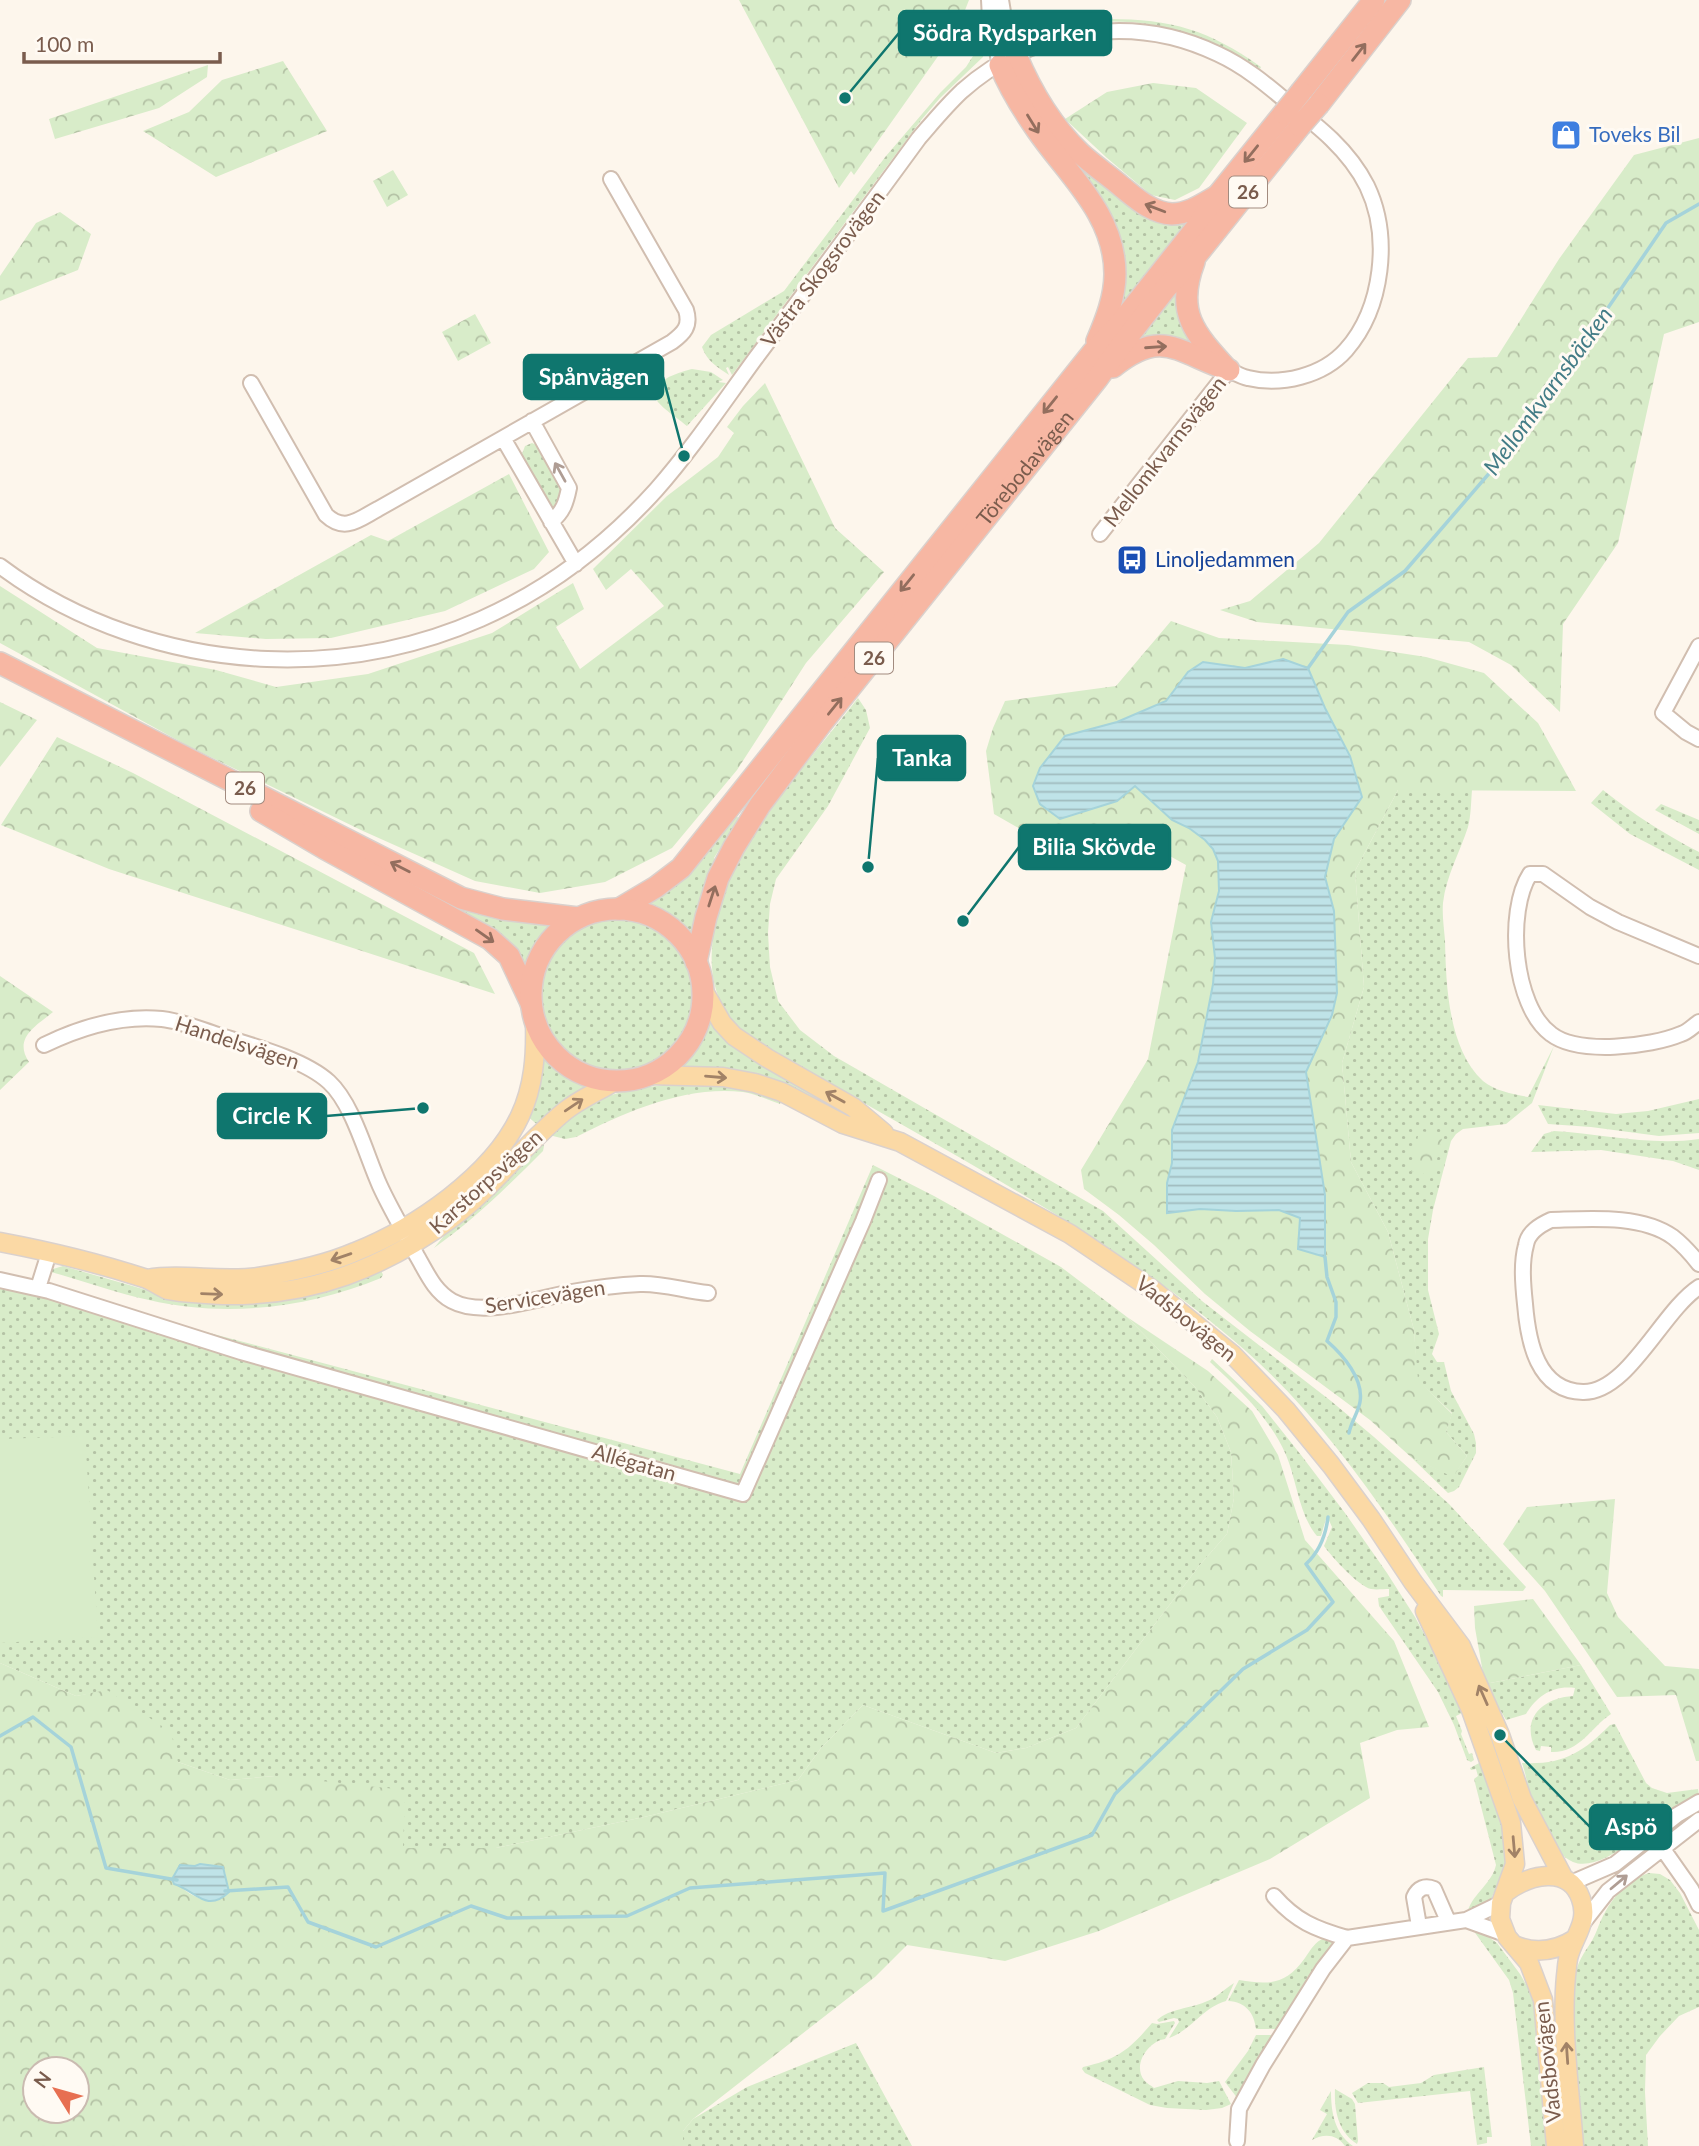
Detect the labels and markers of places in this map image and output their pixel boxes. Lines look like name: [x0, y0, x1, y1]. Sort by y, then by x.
callout: Södra Rydsparken: [899, 11, 1111, 55]
shop icon: Toveks Bil: [1549, 118, 1583, 152]
place label: Toveks Bil: [1589, 121, 1681, 146]
callout: Spånvägen: [524, 355, 663, 399]
bus stop icon: Linoljedammen: [1115, 543, 1149, 577]
place label: Linoljedammen: [1155, 546, 1295, 571]
callout: Tanka: [878, 736, 965, 780]
callout: Bilia Skövde: [1019, 825, 1170, 869]
callout: Circle K: [218, 1094, 326, 1138]
callout: Aspö: [1590, 1805, 1671, 1849]

